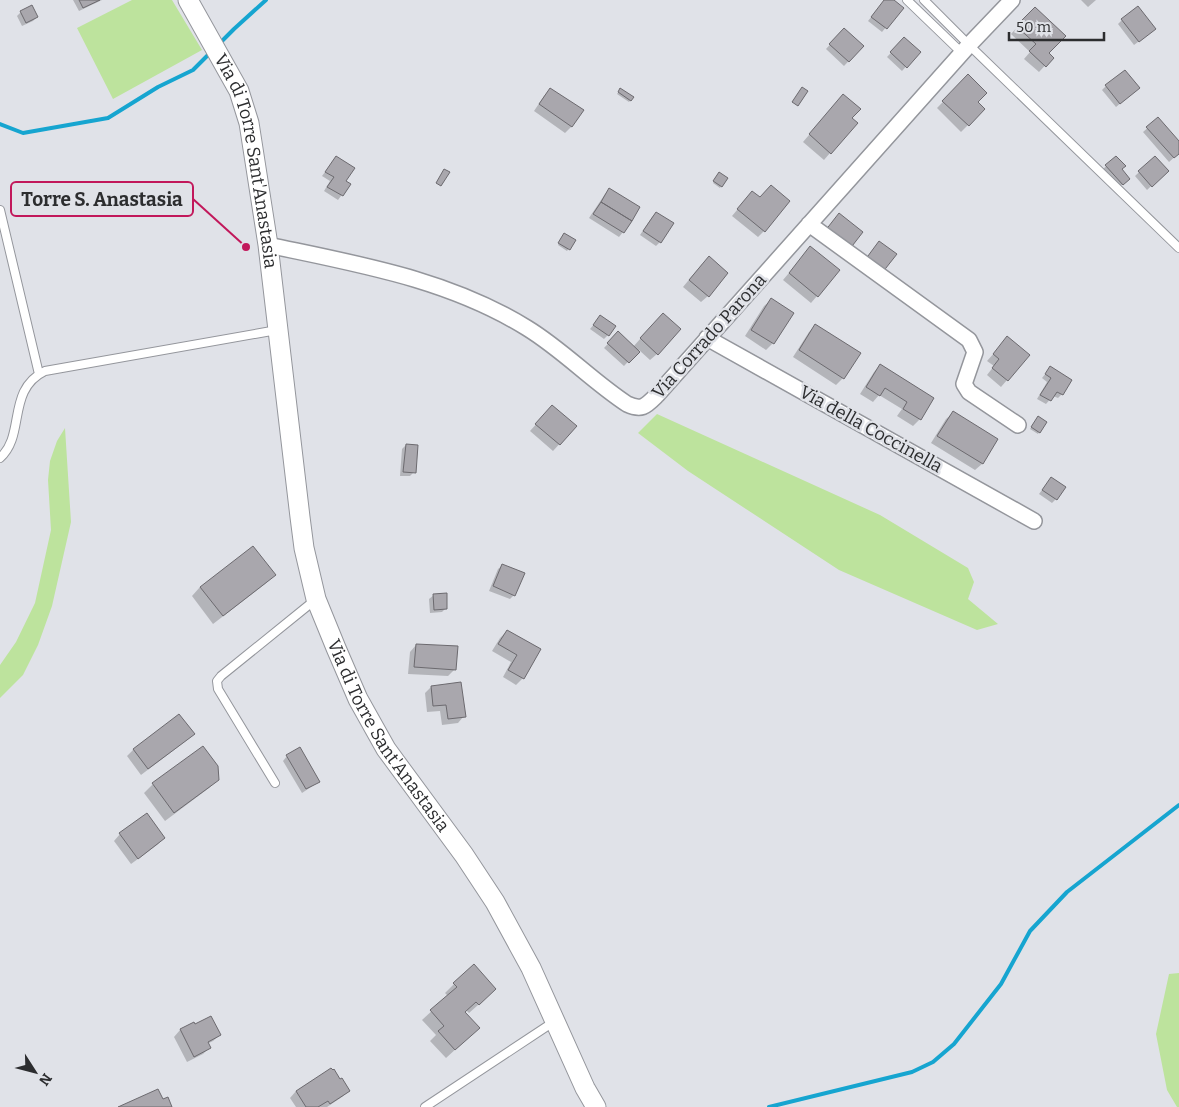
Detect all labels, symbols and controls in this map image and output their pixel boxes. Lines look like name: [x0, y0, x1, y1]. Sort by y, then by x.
scale bar: [1009, 10, 1104, 42]
text: 50 m: [1016, 18, 1052, 36]
street label: Via di Torre Sant'Anastasia: [209, 50, 282, 270]
callout: Torre S. Anastasia: [11, 182, 193, 216]
text: Torre S. Anastasia: [21, 188, 183, 211]
street label: Via Corrado Parona: [647, 269, 771, 403]
street label: Via della Coccinella: [796, 381, 947, 478]
street label: Via di Torre Sant'Anastasia: [323, 636, 454, 836]
north arrow: [10, 1047, 60, 1097]
text: N: [35, 1070, 55, 1089]

